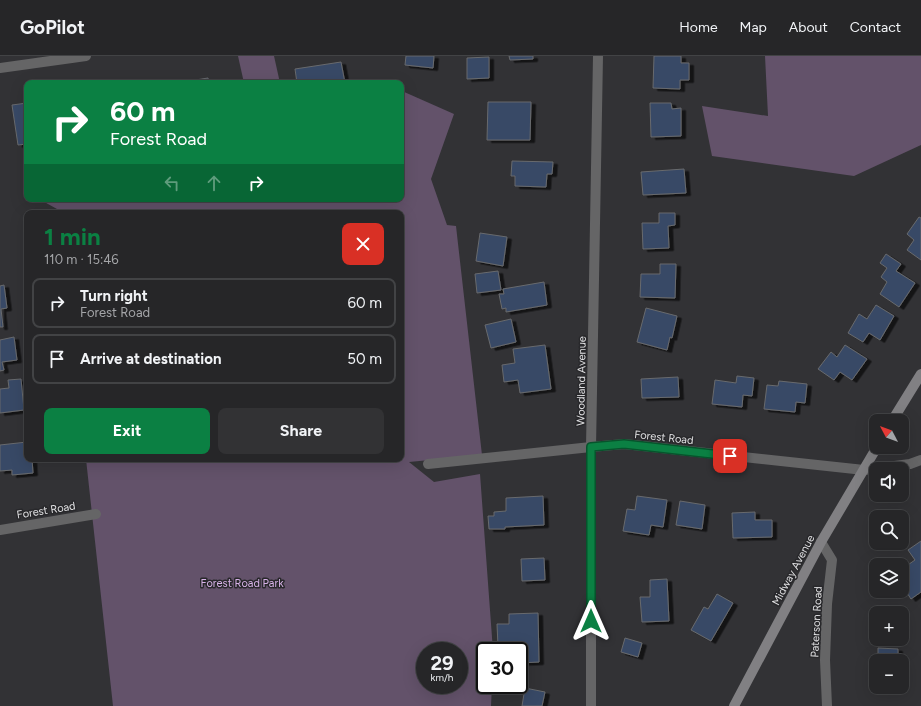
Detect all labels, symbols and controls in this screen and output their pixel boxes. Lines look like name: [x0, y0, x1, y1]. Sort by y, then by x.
text: GoPilot: [20, 16, 85, 39]
text: Home: [679, 19, 718, 36]
text: Map: [740, 19, 767, 36]
text: About: [789, 19, 828, 36]
text: Contact: [850, 19, 901, 36]
text: 60 m: [110, 94, 175, 128]
icon: right: [44, 96, 96, 148]
text: Forest Road: [110, 128, 207, 150]
icon: left: [161, 172, 183, 194]
icon: ahead: [203, 172, 225, 194]
icon: right: [245, 172, 267, 194]
text: 1 min: [44, 222, 101, 251]
button: close: [342, 223, 384, 265]
text: 110 m · 15:46: [44, 252, 119, 267]
text: Turn right: [80, 287, 148, 305]
icon: right: [46, 292, 68, 314]
text: 60 m: [347, 294, 382, 312]
text: Forest Road: [80, 305, 150, 320]
street label: Woodland Avenue: [574, 336, 589, 426]
icon: arrive: [46, 348, 68, 370]
text: Arrive at destination: [80, 350, 221, 368]
text: 50 m: [347, 350, 382, 368]
button: Exit: [44, 408, 210, 454]
button: Share: [218, 408, 384, 454]
north arrow: [869, 414, 909, 454]
map controls: [869, 414, 909, 694]
street label: Forest Road: [634, 428, 694, 447]
pin: [713, 439, 747, 473]
icon: arrive: [719, 445, 741, 467]
button: sound: [869, 462, 909, 502]
street label: Forest Road: [16, 499, 76, 522]
button: search: [869, 510, 909, 550]
street label: Midway Avenue: [769, 533, 817, 608]
button: layers: [869, 558, 909, 598]
park label: Forest Road Park: [201, 577, 284, 590]
street label: Paterson Road: [808, 586, 825, 658]
position arrow: [570, 600, 612, 642]
button: +: [869, 606, 909, 646]
speed limit sign: 30: [476, 642, 528, 694]
text: 29: [430, 651, 454, 675]
button: −: [869, 654, 909, 694]
text: km/h: [431, 671, 453, 684]

